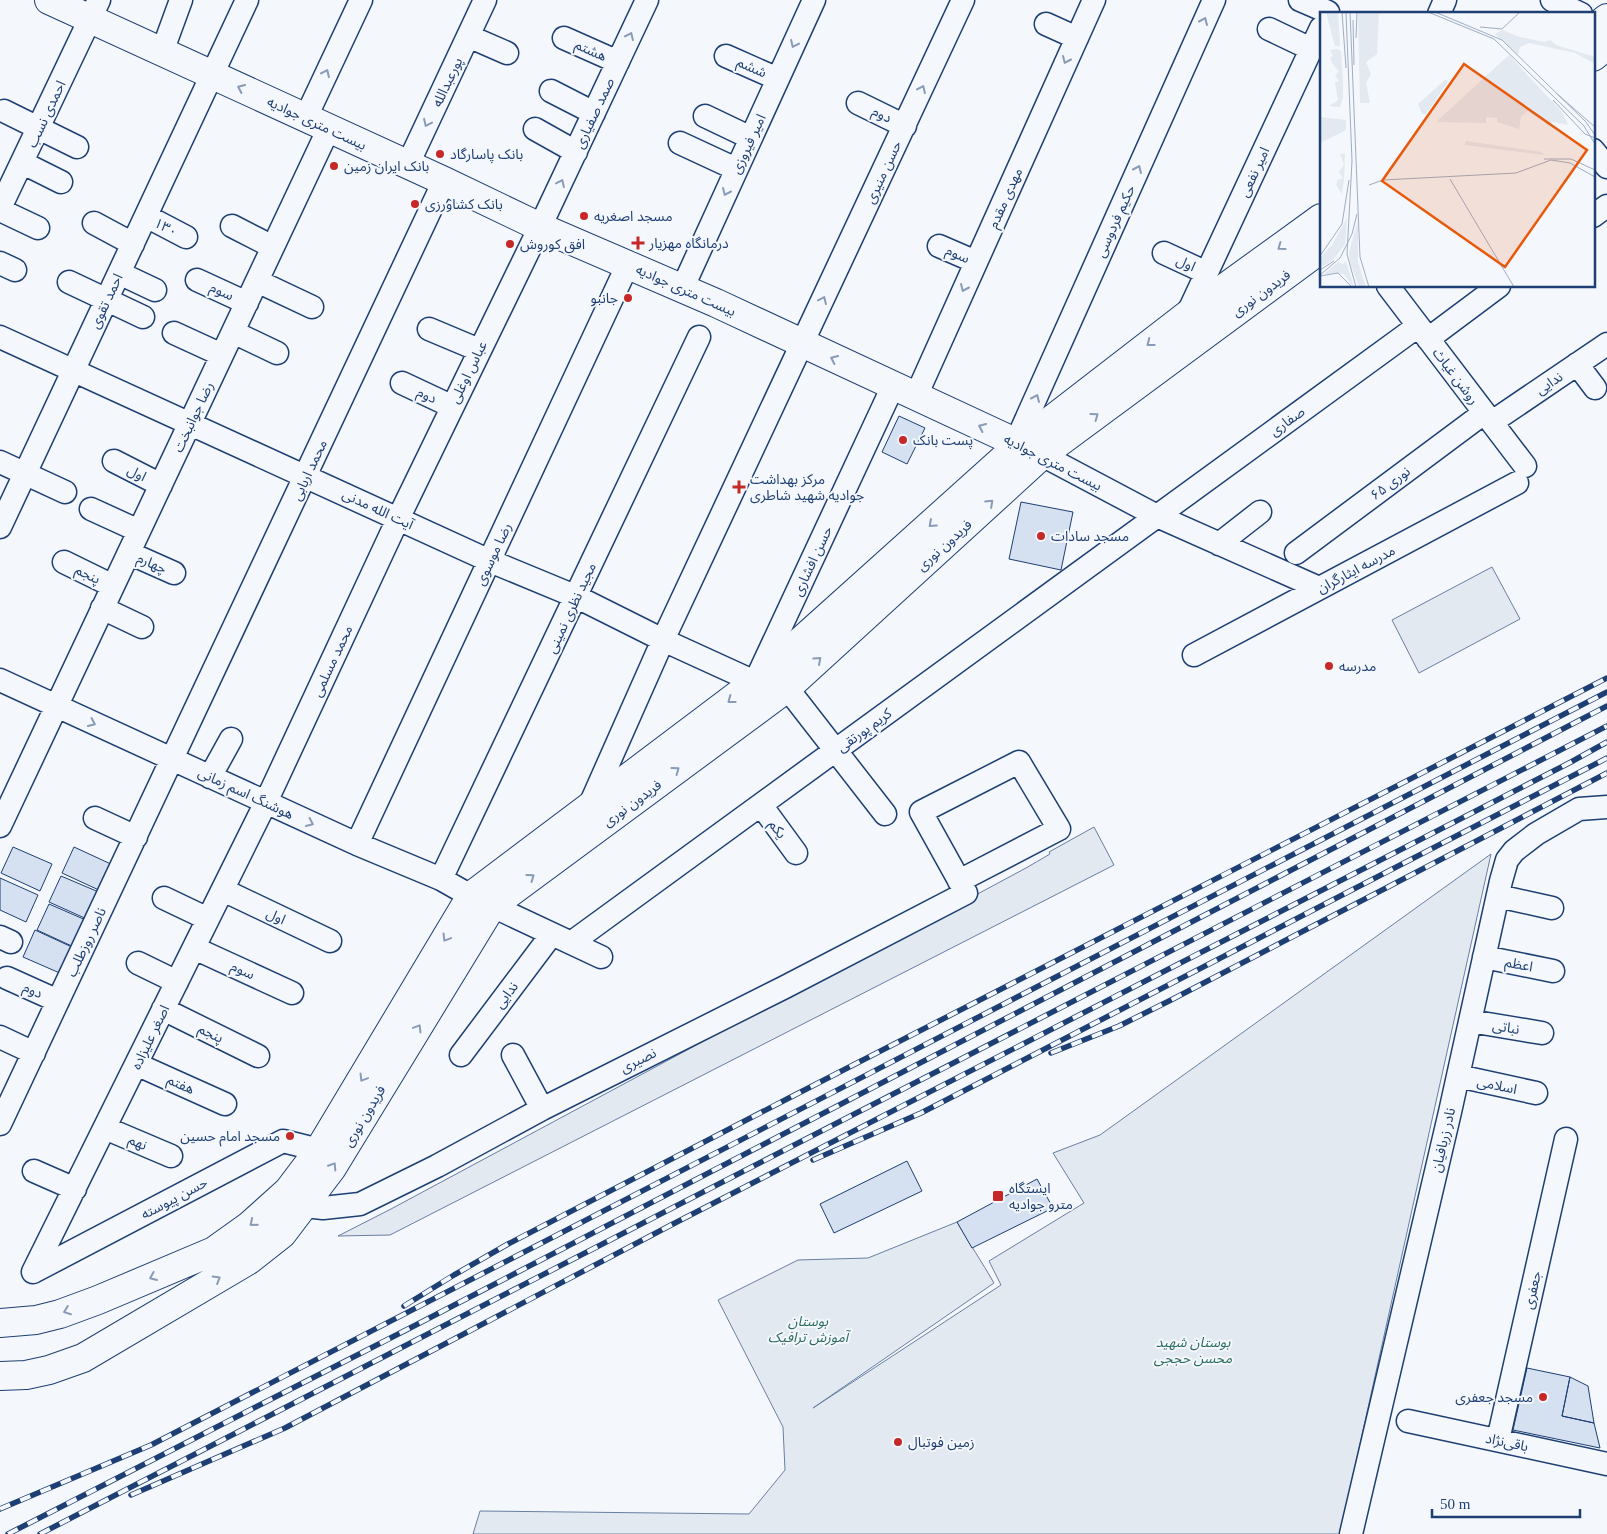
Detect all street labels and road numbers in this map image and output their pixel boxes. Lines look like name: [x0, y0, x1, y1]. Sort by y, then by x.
street label: هشتم: [571, 37, 609, 67]
street label: ششم: [733, 54, 769, 83]
street label: پورعبدالله: [429, 55, 467, 110]
street label: صمد صفیاری: [572, 75, 618, 151]
street label: احمدی نسب: [24, 78, 69, 151]
street label: بیست متری جوادیه: [264, 94, 369, 154]
street label: دوم: [868, 103, 894, 128]
street label: امیر فیروزی: [728, 112, 770, 177]
street label: حسن منیری: [862, 138, 905, 206]
street label: امیر نفعی: [1236, 145, 1273, 200]
street label: مهدی مقدم: [985, 166, 1028, 232]
street label: حکیم فردوسی: [1093, 183, 1141, 261]
street label: ۱۳۰: [152, 215, 180, 240]
street label: سوم: [942, 243, 972, 269]
street label: اول: [1173, 253, 1198, 275]
street label: بیست متری جوادیه: [633, 262, 738, 320]
street label: فریدون نوری: [1229, 267, 1294, 320]
street label: احمد تقوی: [87, 271, 127, 332]
street label: سوم: [206, 280, 236, 306]
street label: عباس اوغلی: [447, 339, 491, 406]
street label: روشن غیاث: [1429, 345, 1482, 408]
street label: ندایی: [1533, 369, 1566, 399]
street label: رضا جوانبخت: [171, 380, 217, 455]
street label: دوم: [413, 384, 439, 409]
street label: صفاری: [1267, 404, 1309, 440]
street label: بیست متری جوادیه: [1001, 431, 1104, 495]
street label: محمد اربابی: [289, 437, 331, 503]
street label: اول: [124, 462, 149, 485]
street label: نوری ۶۵: [1368, 464, 1414, 504]
street label: آیت‌ الله مدنی: [339, 486, 417, 534]
street label: فریدون نوری: [914, 517, 975, 575]
street label: رضا موسوی: [472, 521, 515, 588]
street label: حسن افشاری: [790, 524, 836, 599]
street label: مدرسه ایثارگران: [1315, 543, 1398, 597]
street label: چهارم: [134, 551, 169, 579]
street label: مجید نظری نمینی: [544, 561, 600, 656]
street label: پنجم: [72, 562, 103, 590]
street label: محمد مسلمی: [309, 623, 356, 700]
street label: کریم پورتقی: [834, 706, 896, 758]
street label: هوشنگ اسم زمانی: [195, 765, 296, 825]
street label: فریدون نوری: [600, 777, 665, 830]
street label: یکم: [763, 817, 789, 843]
street label: ناصر روزطلب: [64, 905, 110, 980]
street label: اول: [263, 906, 288, 928]
street label: اعظم: [1503, 954, 1534, 977]
street label: سوم: [227, 959, 257, 985]
street label: ندایی: [492, 979, 522, 1012]
street label: دوم: [20, 980, 45, 1004]
street label: اصغر علیزاده: [128, 1003, 173, 1072]
street label: نباتی: [1491, 1018, 1521, 1038]
street label: پنجم: [195, 1021, 226, 1049]
street label: نصیری: [618, 1045, 659, 1077]
street label: هفتم: [164, 1072, 197, 1100]
street label: اسلامی: [1475, 1074, 1518, 1098]
street label: فریدون نوری: [340, 1083, 389, 1150]
street label: نادر زربافیان: [1429, 1106, 1459, 1174]
street label: نهم: [125, 1132, 150, 1156]
street label: حسن پیوسته: [139, 1175, 211, 1224]
street label: جعفری: [1521, 1270, 1545, 1311]
street label: باقی‌نژاد: [1484, 1431, 1530, 1455]

